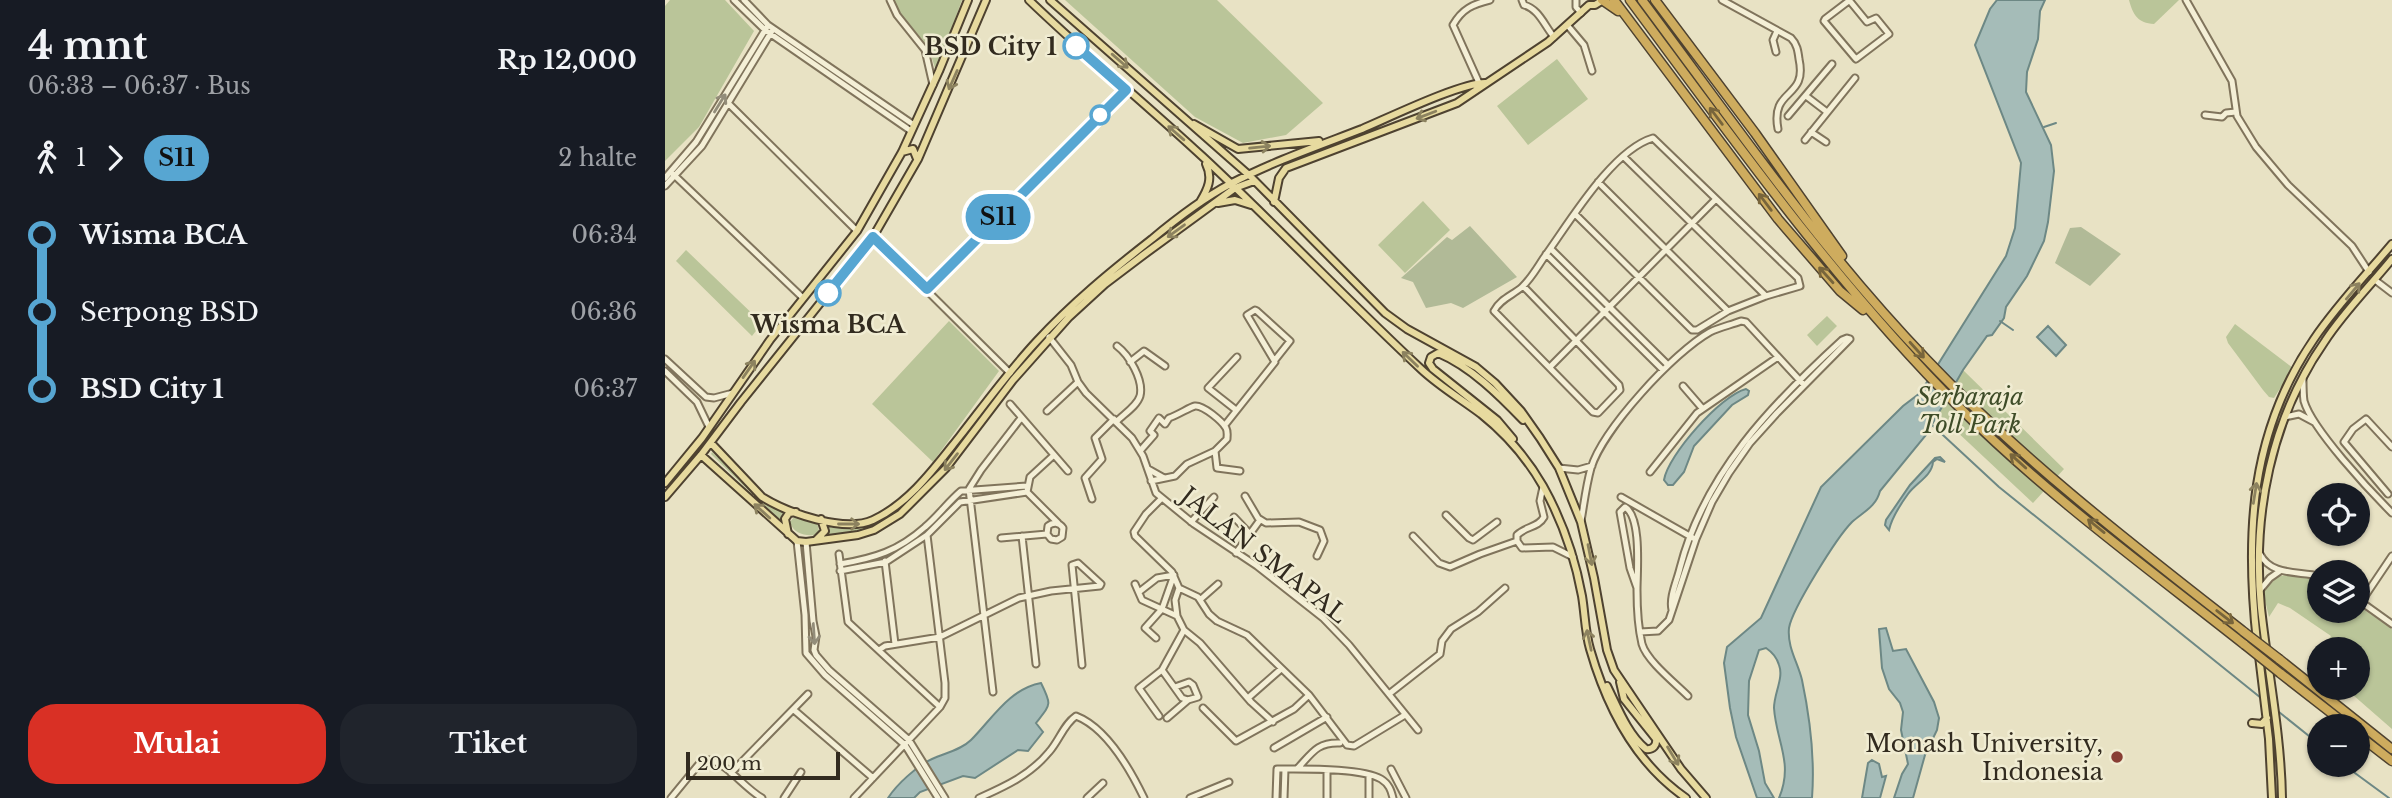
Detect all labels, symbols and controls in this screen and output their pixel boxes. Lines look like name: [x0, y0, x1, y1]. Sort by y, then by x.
text: 4 mnt: [28, 22, 148, 69]
place label: BSD City 1: [924, 32, 1057, 61]
marker: BSD City 1: [1063, 33, 1089, 59]
text: Rp 12,000: [497, 44, 637, 76]
one-way arrow: [1110, 53, 1128, 69]
one-way arrow: [946, 68, 959, 90]
text: 06:33 – 06:37 · Bus: [28, 72, 251, 100]
one-way arrow: [713, 94, 727, 114]
unlabelled marker: [1090, 105, 1110, 125]
one-way arrow: [1709, 107, 1724, 126]
one-way arrow: [1415, 109, 1437, 122]
one-way arrow: [1167, 125, 1185, 141]
icon: walk: [28, 139, 66, 177]
icon: forward: [96, 139, 134, 177]
one-way arrow: [1249, 141, 1271, 154]
text: S11: [158, 143, 195, 172]
text: 1: [76, 144, 86, 172]
text: 2 halte: [558, 144, 637, 172]
one-way arrow: [1758, 193, 1772, 212]
line badge: S11: [958, 194, 1038, 240]
text: S11: [980, 202, 1016, 231]
text: Wisma BCA: [80, 219, 247, 251]
text: 06:34: [572, 221, 637, 249]
one-way arrow: [1167, 223, 1186, 238]
one-way arrow: [1818, 266, 1834, 284]
marker: Wisma BCA: [815, 280, 841, 306]
one-way arrow: [2345, 283, 2361, 301]
text: Serpong BSD: [80, 296, 259, 328]
text: 06:36: [570, 298, 637, 326]
place label: Wisma BCA: [750, 310, 907, 339]
one-way arrow: [1909, 341, 1925, 359]
one-way arrow: [1402, 351, 1419, 368]
one-way arrow: [742, 360, 756, 379]
text: BSD City 1: [80, 373, 224, 405]
text: 06:37: [574, 375, 637, 403]
park label: Serbaraja Toll Park: [1916, 382, 2024, 439]
one-way arrow: [943, 453, 958, 471]
one-way arrow: [2009, 453, 2027, 469]
street label: JALAN SMAPAL: [1173, 479, 1353, 629]
one-way arrow: [2249, 482, 2262, 505]
map controls: [2307, 483, 2370, 777]
button: locate: [2307, 483, 2370, 546]
one-way arrow: [754, 503, 771, 520]
one-way arrow: [837, 517, 860, 531]
one-way arrow: [2088, 518, 2106, 534]
one-way arrow: [1583, 543, 1597, 566]
button: layers: [2307, 560, 2370, 623]
one-way arrow: [2216, 610, 2234, 625]
one-way arrow: [808, 622, 821, 645]
one-way arrow: [1581, 629, 1595, 652]
button: +: [2307, 637, 2370, 700]
button: Mulai: [28, 704, 326, 784]
button: Tiket: [340, 704, 637, 784]
button: −: [2307, 714, 2370, 777]
place label: Monash University, Indonesia: [1865, 729, 2104, 786]
one-way arrow: [1667, 746, 1681, 766]
scale bar: [686, 749, 840, 781]
marker: Monash University, Indonesia: [2109, 749, 2125, 765]
text: 200 m: [697, 752, 762, 775]

